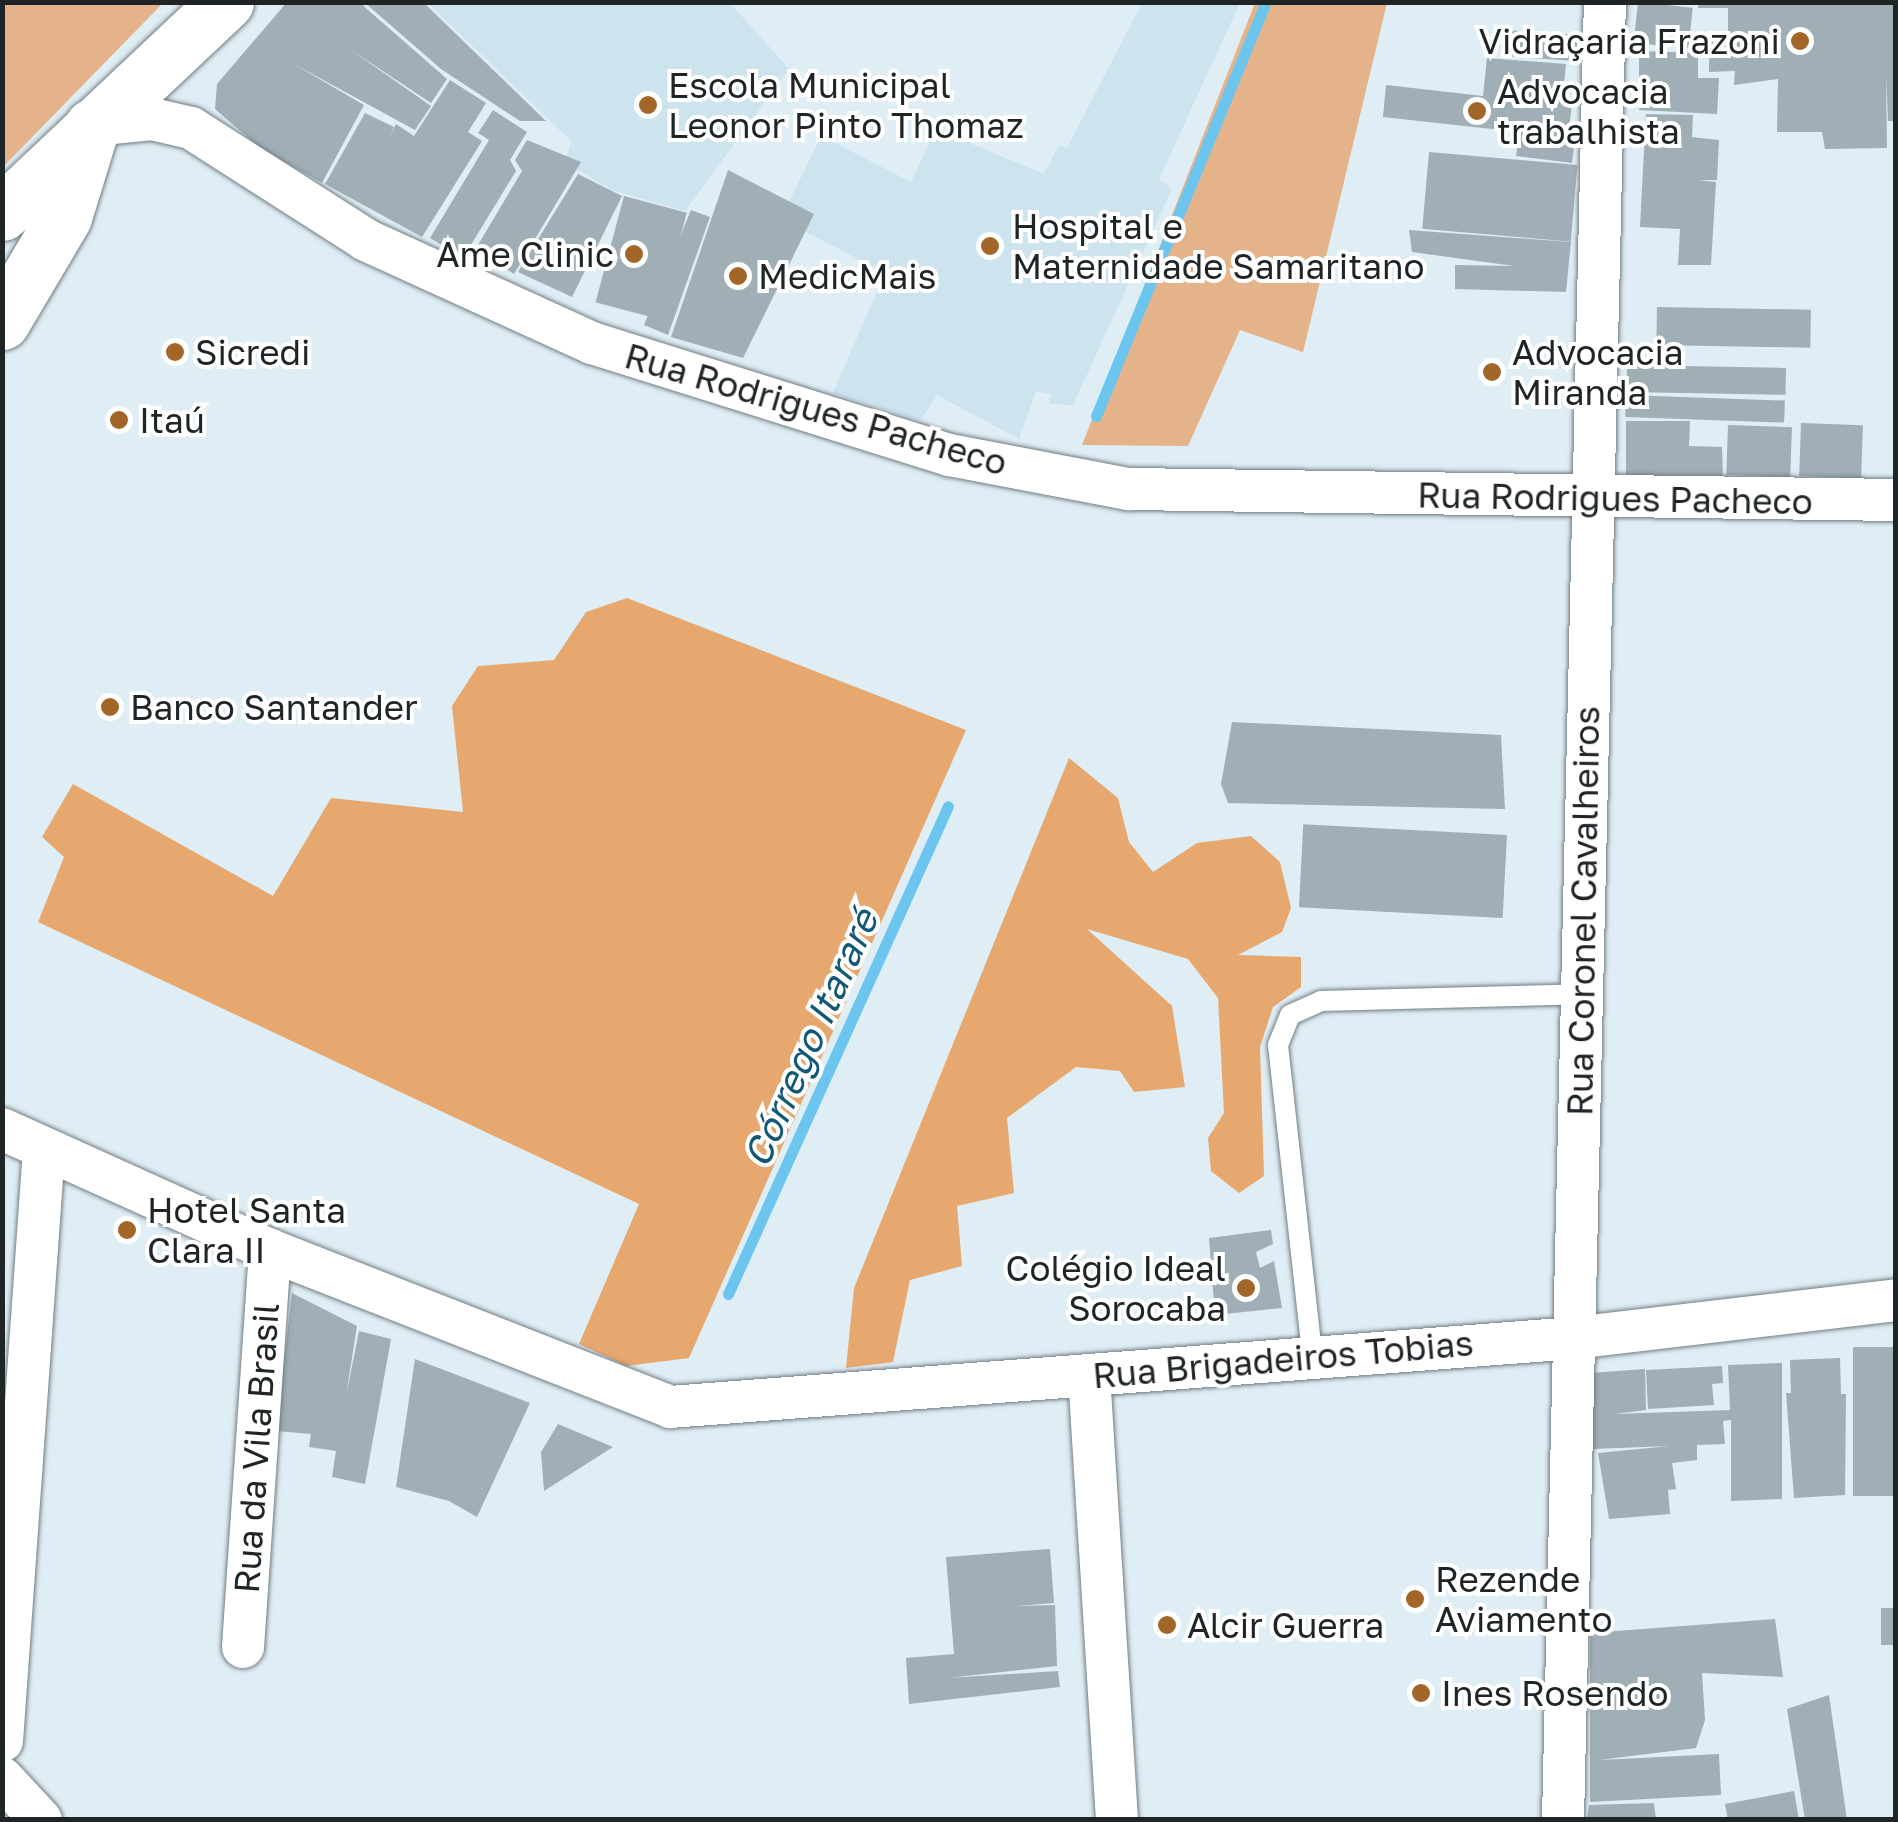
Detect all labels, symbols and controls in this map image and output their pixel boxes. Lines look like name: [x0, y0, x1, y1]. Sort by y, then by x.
place label: Vidraçaria Frazoni: [1479, 20, 1780, 62]
marker: Vidraçaria Frazoni: [1789, 30, 1811, 52]
place label: Escola Municipal Leonor Pinto Thomaz: [668, 64, 1024, 146]
place label: Advocacia trabalhista: [1497, 70, 1680, 152]
marker: Escola Municipal Leonor Pinto Thomaz: [637, 94, 659, 116]
marker: Advocacia trabalhista: [1466, 100, 1488, 122]
place label: Hospital e Maternidade Samaritano: [1012, 205, 1425, 287]
place label: Ame Clinic: [436, 233, 614, 275]
marker: Hospital e Maternidade Samaritano: [977, 233, 1003, 259]
marker: Ame Clinic: [623, 243, 645, 265]
place label: MedicMais: [758, 255, 936, 297]
marker: MedicMais: [727, 265, 749, 287]
place label: Sicredi: [195, 331, 310, 373]
place label: Advocacia Miranda: [1512, 331, 1684, 413]
street label: Rua Rodrigues Pacheco: [620, 334, 1012, 484]
marker: Sicredi: [164, 341, 186, 363]
marker: Advocacia Miranda: [1481, 361, 1503, 383]
place label: Itaú: [139, 399, 205, 441]
marker: Itaú: [108, 409, 130, 431]
street label: Rua Rodrigues Pacheco: [1417, 474, 1813, 522]
place label: Banco Santander: [130, 686, 418, 728]
marker: Banco Santander: [99, 696, 121, 718]
street label: Rua Coronel Cavalheiros: [1558, 706, 1608, 1116]
water label: Córrego Itararé: [733, 902, 887, 1174]
place label: Hotel Santa Clara II: [147, 1189, 346, 1271]
marker: Hotel Santa Clara II: [116, 1219, 138, 1241]
place label: Colégio Ideal Sorocaba: [1006, 1247, 1226, 1329]
marker: Colégio Ideal Sorocaba: [1235, 1277, 1257, 1299]
street label: Rua da Vila Brasil: [225, 1301, 287, 1595]
street label: Rua Brigadeiros Tobias: [1091, 1321, 1475, 1397]
place label: Rezende Aviamento: [1435, 1558, 1613, 1640]
marker: Rezende Aviamento: [1404, 1588, 1426, 1610]
place label: Alcir Guerra: [1187, 1604, 1384, 1646]
marker: Alcir Guerra: [1156, 1614, 1178, 1636]
place label: Ines Rosendo: [1441, 1672, 1668, 1714]
marker: Ines Rosendo: [1410, 1682, 1432, 1704]

